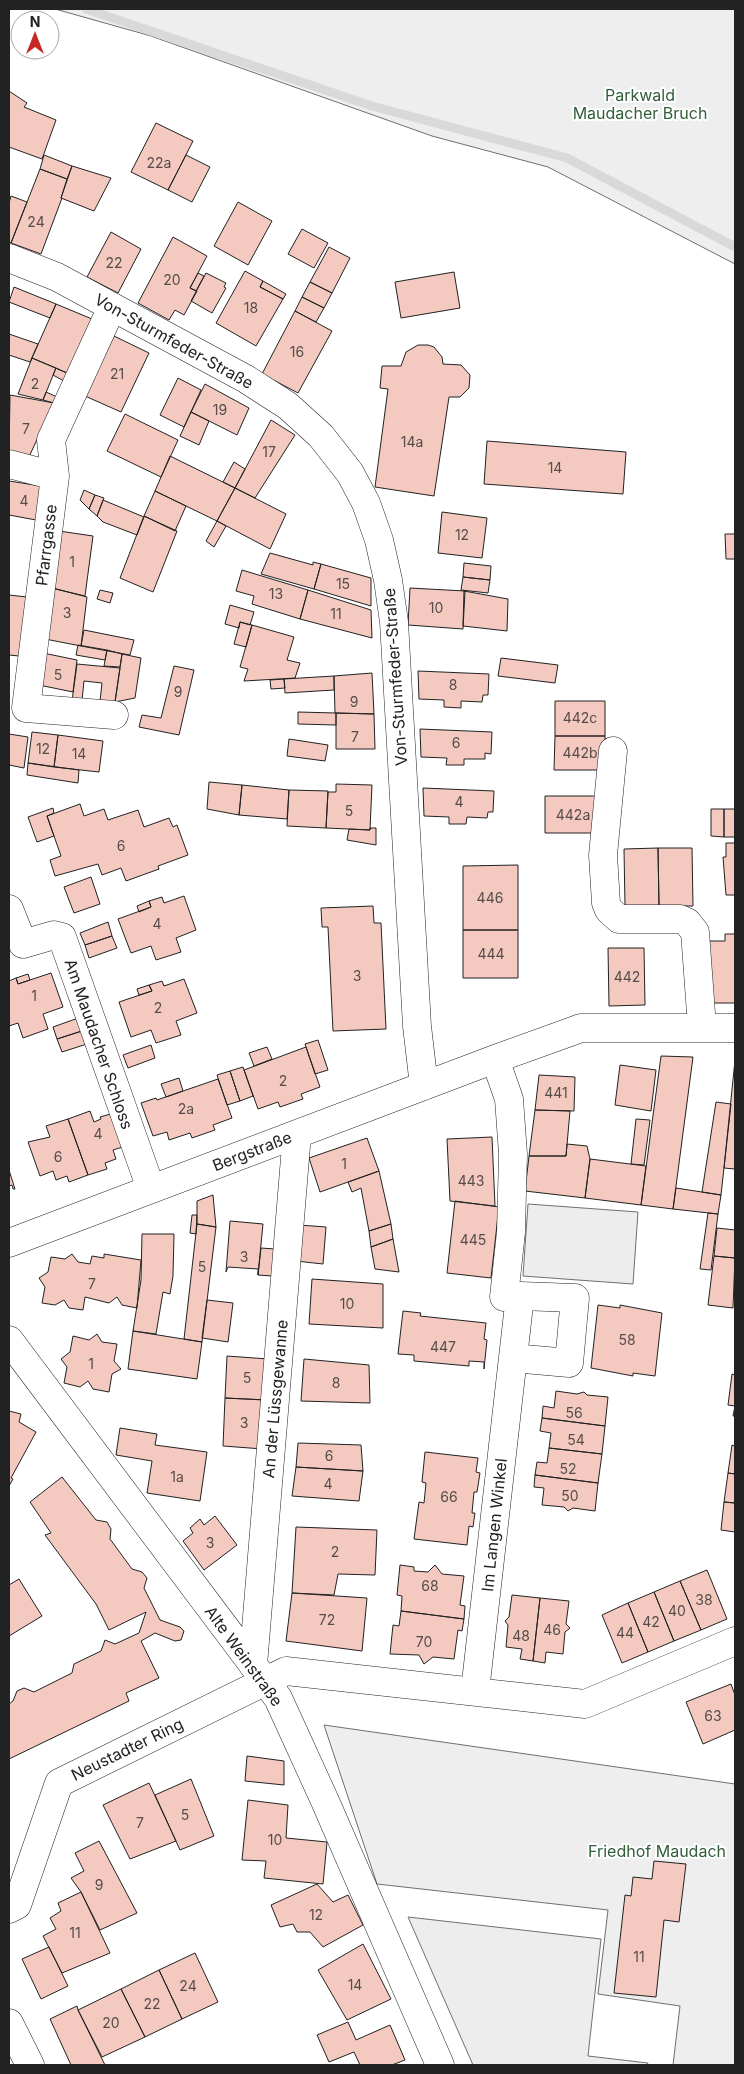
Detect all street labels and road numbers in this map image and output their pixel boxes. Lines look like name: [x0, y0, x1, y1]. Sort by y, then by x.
street label: Von-Sturmfeder-Straße: [91, 289, 257, 393]
street label: Pfarrgasse: [31, 503, 61, 587]
street label: Von-Sturmfeder-Straße: [379, 587, 411, 767]
street label: Am Maudacher Schloss: [60, 956, 138, 1132]
street label: Bergstraße: [210, 1127, 294, 1175]
street label: An der Lüssgewanne: [258, 1319, 292, 1479]
street label: Im Langen Winkel: [477, 1457, 511, 1593]
street label: Alte Weinstraße: [201, 1602, 287, 1710]
street label: Neustadter Ring: [68, 1713, 186, 1785]

